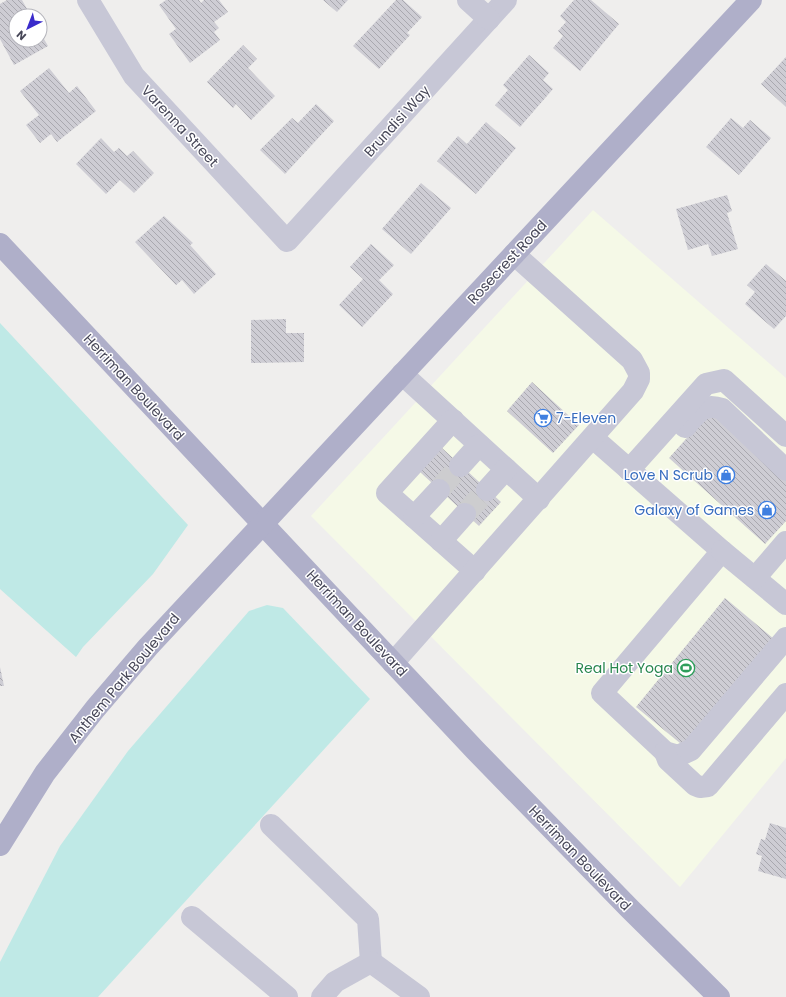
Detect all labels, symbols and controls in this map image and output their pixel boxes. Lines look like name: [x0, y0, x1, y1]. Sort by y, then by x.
north arrow: [8, 8, 48, 48]
text: N: [13, 27, 30, 44]
street label: Varenna Street: [137, 81, 223, 171]
street label: Brundisi Way: [359, 81, 435, 161]
street label: Rosecrest Road: [463, 216, 551, 308]
street label: Herriman Boulevard: [79, 329, 189, 445]
supermarket icon: 7-Eleven: [533, 408, 553, 428]
place label: 7-Eleven: [556, 408, 616, 428]
place label: Love N Scrub: [624, 465, 713, 485]
shop icon: Love N Scrub: [716, 465, 736, 485]
place label: Galaxy of Games: [634, 500, 754, 520]
shop icon: Galaxy of Games: [757, 500, 777, 520]
street label: Herriman Boulevard: [302, 565, 412, 681]
street label: Anthem Park Boulevard: [64, 609, 184, 747]
place label: Real Hot Yoga: [576, 658, 673, 678]
sports icon: Real Hot Yoga: [676, 658, 696, 678]
street label: Herriman Boulevard: [524, 801, 636, 915]

